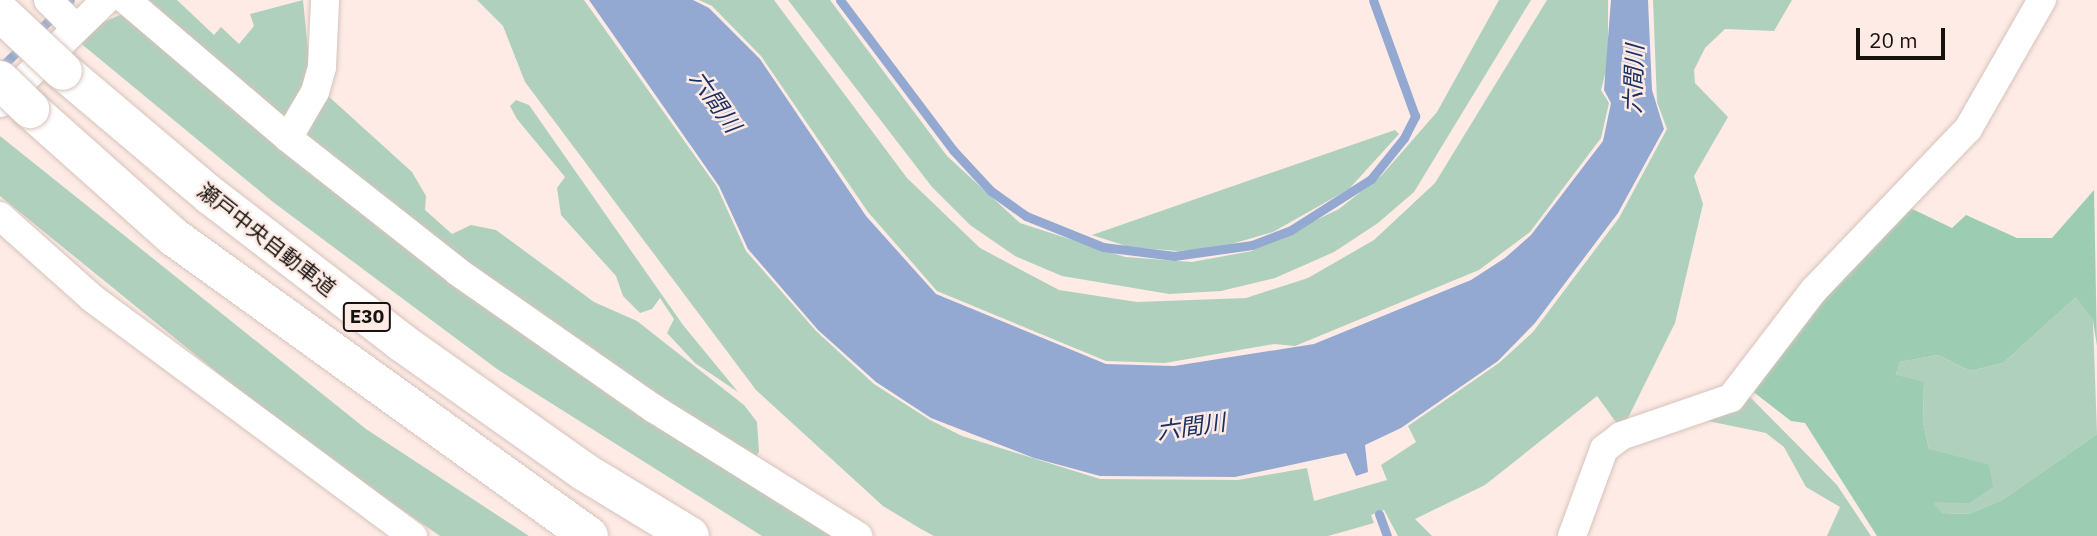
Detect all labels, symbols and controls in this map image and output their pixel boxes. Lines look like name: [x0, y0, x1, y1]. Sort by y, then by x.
scale bar: [1859, 14, 1948, 58]
text: 20 m: [1869, 26, 1918, 54]
water label: 六間川: [1618, 44, 1648, 114]
water label: 六間川: [685, 65, 747, 137]
street label: 瀬戸中央自動車道: [193, 177, 341, 301]
road number: E30: [342, 302, 392, 332]
water label: 六間川: [1155, 408, 1227, 444]

